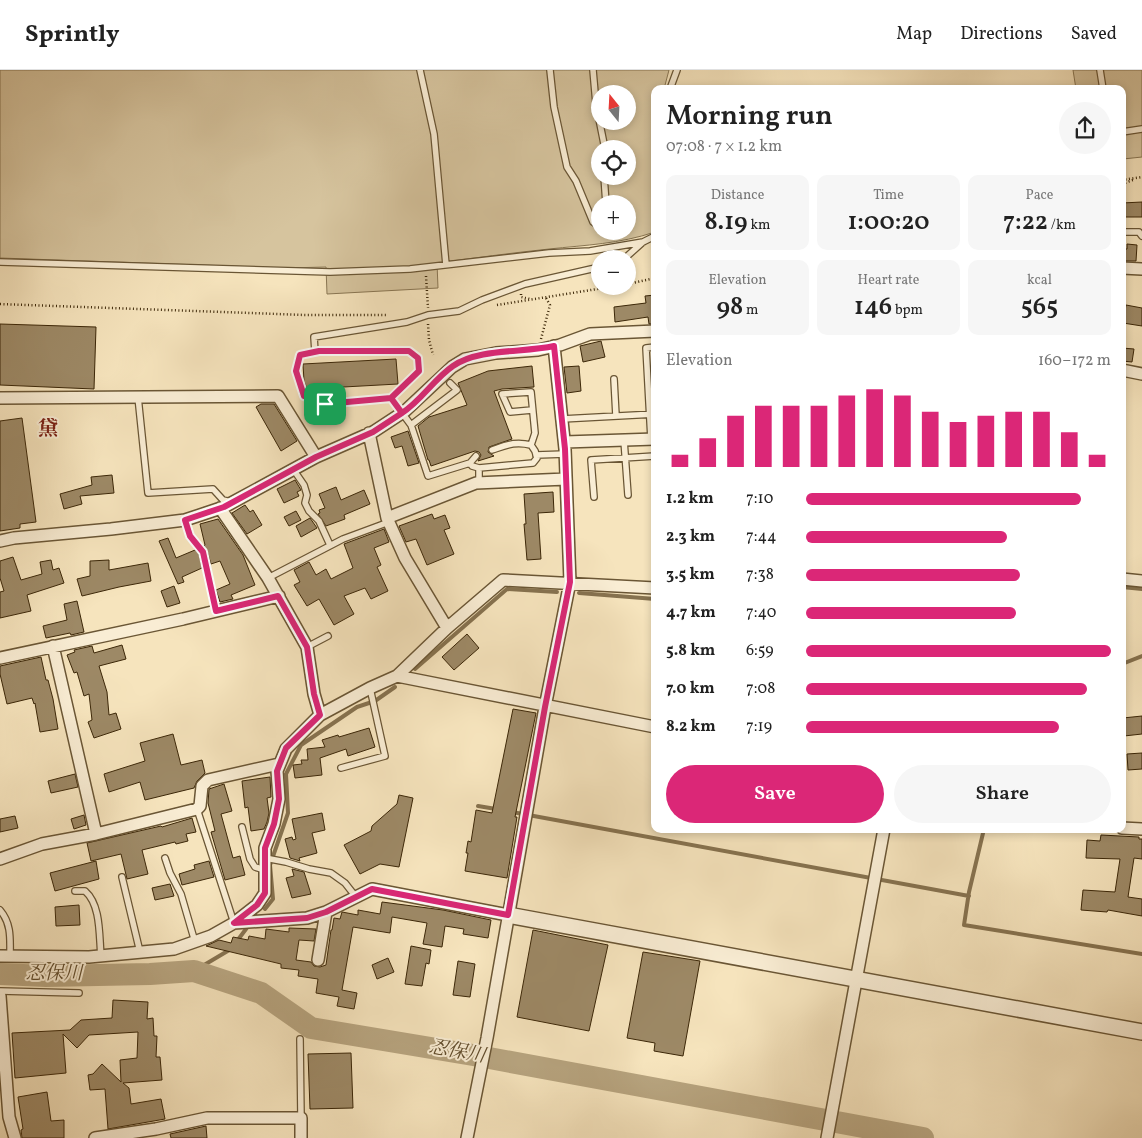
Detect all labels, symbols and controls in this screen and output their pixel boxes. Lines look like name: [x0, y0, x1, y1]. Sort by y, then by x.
text: Sprintly: [25, 18, 120, 52]
text: Map: [896, 22, 932, 47]
text: Directions: [960, 22, 1043, 47]
text: Saved: [1071, 22, 1117, 47]
north arrow: [591, 85, 636, 130]
map controls: [591, 85, 636, 295]
text: Morning run: [666, 97, 833, 136]
button: share: [1059, 102, 1111, 154]
text: 07:08 · 7 × 1.2 km: [666, 136, 782, 158]
button: locate: [591, 140, 636, 185]
text: Distance: [711, 186, 764, 205]
text: Time: [873, 186, 904, 205]
text: Pace: [1026, 186, 1054, 205]
button: +: [591, 195, 636, 240]
text: 8.19: [705, 205, 748, 240]
text: 1:00:20: [847, 205, 930, 240]
text: 7:22: [1003, 205, 1048, 240]
text: km: [748, 216, 770, 235]
text: /km: [1048, 216, 1076, 235]
button: −: [591, 250, 636, 295]
text: Elevation: [708, 271, 767, 290]
text: Heart rate: [858, 271, 919, 290]
text: kcal: [1027, 271, 1052, 290]
text: 98: [717, 290, 743, 325]
text: 146: [854, 290, 892, 325]
text: 565: [1021, 290, 1058, 325]
text: m: [743, 301, 758, 320]
text: bpm: [892, 301, 923, 320]
text: Elevation: [666, 350, 733, 372]
text: 160–172 m: [1038, 350, 1111, 372]
pin: [304, 383, 346, 425]
icon: arrive: [311, 390, 339, 418]
district label: 黛: [38, 416, 58, 444]
text: 1.2 km: [666, 488, 714, 510]
text: 7:10: [746, 488, 773, 510]
text: 2.3 km: [666, 526, 715, 548]
text: 7:44: [746, 526, 777, 548]
text: 3.5 km: [666, 564, 715, 586]
text: 7:38: [746, 564, 774, 586]
text: 4.7 km: [666, 602, 716, 624]
text: 7:40: [746, 602, 776, 624]
text: 5.8 km: [666, 640, 715, 662]
text: 6:59: [746, 640, 774, 662]
text: 7.0 km: [666, 678, 715, 700]
text: 7:08: [746, 678, 775, 700]
text: 8.2 km: [666, 716, 716, 738]
text: 7:19: [746, 716, 772, 738]
button: Save: [666, 765, 884, 823]
button: Share: [894, 765, 1111, 823]
water label: 忍保川: [25, 961, 84, 987]
water label: 忍保川: [427, 1034, 489, 1070]

